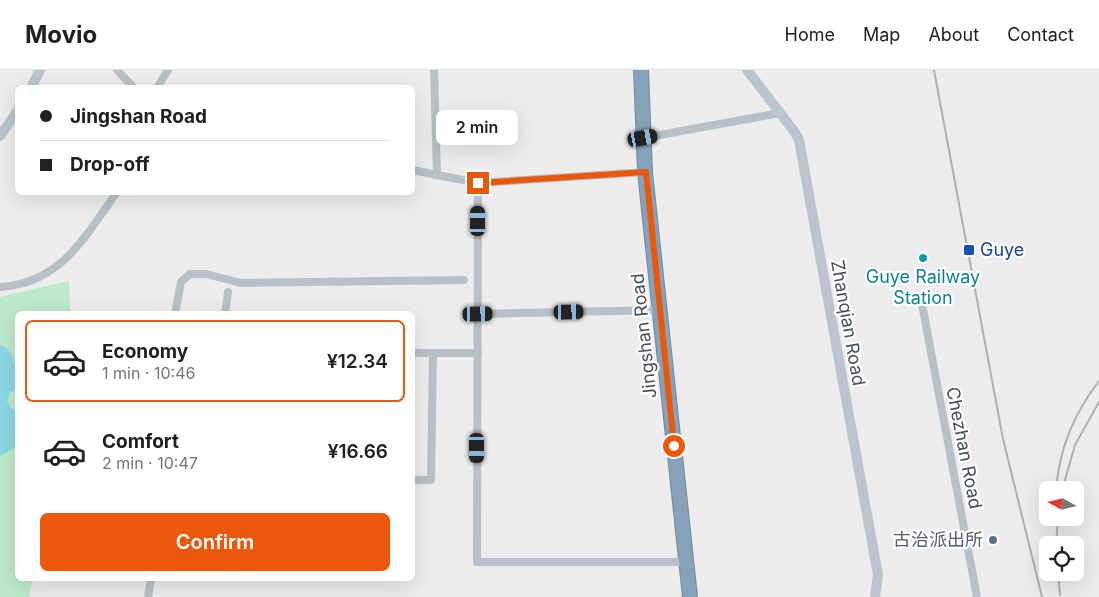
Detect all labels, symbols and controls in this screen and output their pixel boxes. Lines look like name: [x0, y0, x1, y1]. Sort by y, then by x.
text: Movio: [25, 20, 97, 49]
text: Home: [785, 24, 835, 45]
text: Map: [863, 24, 900, 45]
text: About: [928, 24, 979, 45]
text: Contact: [1007, 24, 1074, 45]
text: Jingshan Road: [70, 105, 207, 128]
callout: 2 min: [437, 111, 519, 146]
text: 2 min: [456, 117, 498, 137]
car: [626, 128, 659, 148]
text: Drop-off: [70, 153, 150, 176]
route end: [467, 172, 489, 194]
car: [470, 206, 485, 236]
place label: Guye: [980, 239, 1024, 260]
marker: Guye: [962, 243, 976, 257]
marker: Guye Railway Station: [917, 252, 929, 264]
street label: Zhanqian Road: [827, 258, 870, 387]
place label: Guye Railway Station: [866, 266, 980, 308]
street label: Jingshan Road: [626, 272, 661, 400]
car: [553, 304, 584, 320]
car: [462, 306, 493, 322]
icon: car: [42, 339, 87, 384]
text: Economy: [102, 340, 188, 363]
text: ¥12.34: [327, 350, 388, 373]
text: 1 min · 10:46: [102, 363, 195, 383]
street label: Chezhan Road: [942, 385, 987, 511]
icon: car: [42, 429, 87, 474]
text: Comfort: [102, 430, 179, 453]
car: [469, 433, 484, 463]
route start: [663, 435, 685, 457]
text: ¥16.66: [328, 440, 388, 463]
text: 2 min · 10:47: [102, 453, 198, 473]
north arrow: [1039, 481, 1084, 526]
map controls: [1039, 481, 1084, 581]
button: Confirm: [40, 513, 390, 571]
place label: 古治派出所: [893, 529, 983, 550]
marker: 古治派出所: [987, 534, 999, 546]
button: locate: [1039, 536, 1084, 581]

